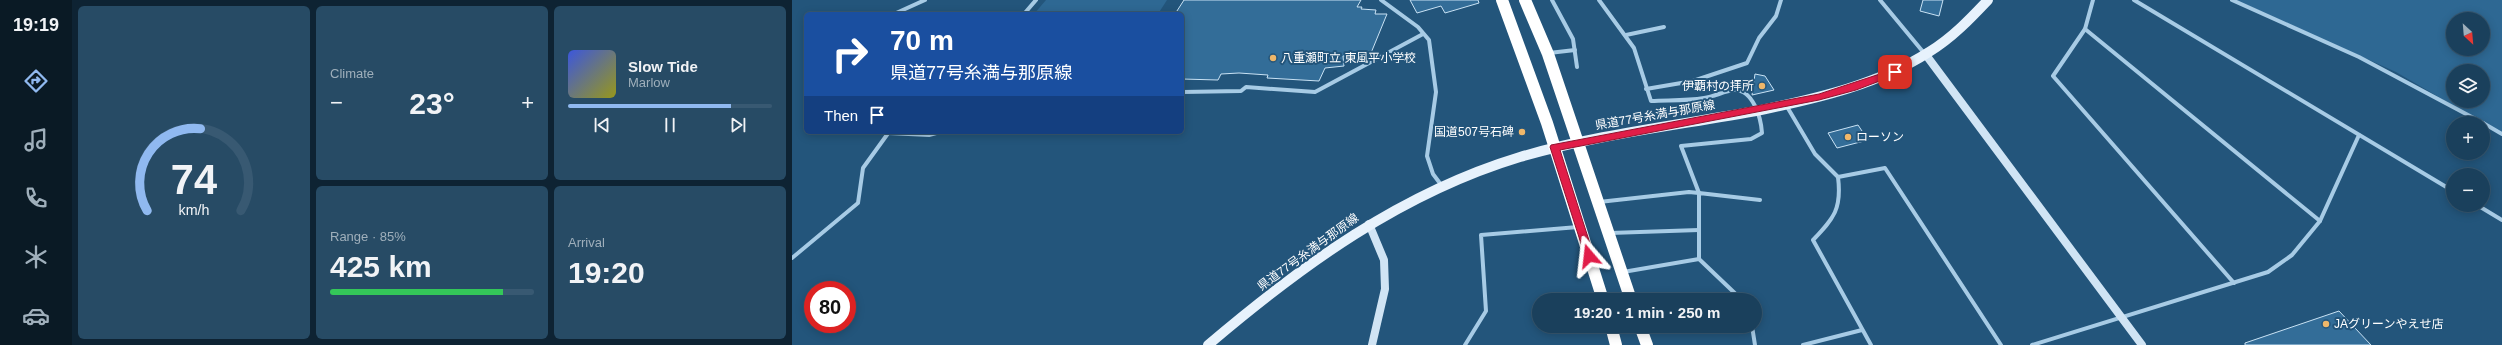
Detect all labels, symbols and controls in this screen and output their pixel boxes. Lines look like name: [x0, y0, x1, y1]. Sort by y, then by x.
north arrow: [2446, 12, 2490, 56]
map controls: [2446, 12, 2490, 212]
text: 19:19: [13, 15, 59, 35]
text: 70 m: [890, 25, 954, 56]
icon: right: [824, 28, 876, 80]
place label: 八重瀬町立 東風平小学校: [1281, 51, 1416, 65]
marker: 八重瀬町立 東風平小学校: [1268, 53, 1278, 63]
pin: [1878, 55, 1912, 89]
text: Slow Tide: [628, 58, 698, 75]
icon: arrive: [1884, 61, 1906, 83]
text: 県道77号糸満与那原線: [890, 63, 1072, 83]
button: layers: [2446, 64, 2490, 108]
text: Climate: [330, 66, 374, 81]
icon: directions: [22, 67, 50, 95]
text: Marlow: [628, 75, 670, 90]
place label: 伊覇村の拝所: [1682, 79, 1754, 93]
marker: 伊覇村の拝所: [1757, 81, 1767, 91]
text: 23°: [409, 87, 455, 120]
text: −: [330, 90, 343, 115]
text: +: [521, 90, 534, 115]
street label: 県道77号糸満与那原線: [1594, 98, 1716, 132]
icon: arrive: [866, 104, 888, 126]
text: Then: [824, 107, 858, 124]
icon: previous: [591, 114, 613, 136]
icon: pause: [659, 114, 681, 136]
icon: next: [727, 114, 749, 136]
button: +: [2446, 116, 2490, 160]
place label: 国道507号石碑: [1434, 125, 1514, 139]
icon: music: [22, 126, 50, 154]
marker: 国道507号石碑: [1517, 127, 1527, 137]
place label: ローソン: [1856, 130, 1904, 144]
marker: ローソン: [1843, 132, 1853, 142]
text: 74: [171, 155, 217, 202]
button: −: [2446, 168, 2490, 212]
icon: phone: [22, 184, 50, 212]
text: km/h: [179, 201, 210, 217]
street label: 県道77号糸満与那原線: [1255, 211, 1361, 293]
text: Range · 85%: [330, 229, 406, 244]
text: Arrival: [568, 235, 605, 250]
position arrow: [1568, 235, 1610, 277]
icon: climate: [22, 243, 50, 271]
text: 425 km: [330, 250, 432, 283]
text: 19:20: [568, 256, 645, 289]
speed limit sign: 80: [804, 281, 856, 333]
icon: car: [22, 302, 50, 330]
text: 19:20 · 1 min · 250 m: [1574, 304, 1720, 321]
place label: JAグリーンやえせ店: [2334, 317, 2443, 331]
marker: JAグリーンやえせ店: [2321, 319, 2331, 329]

